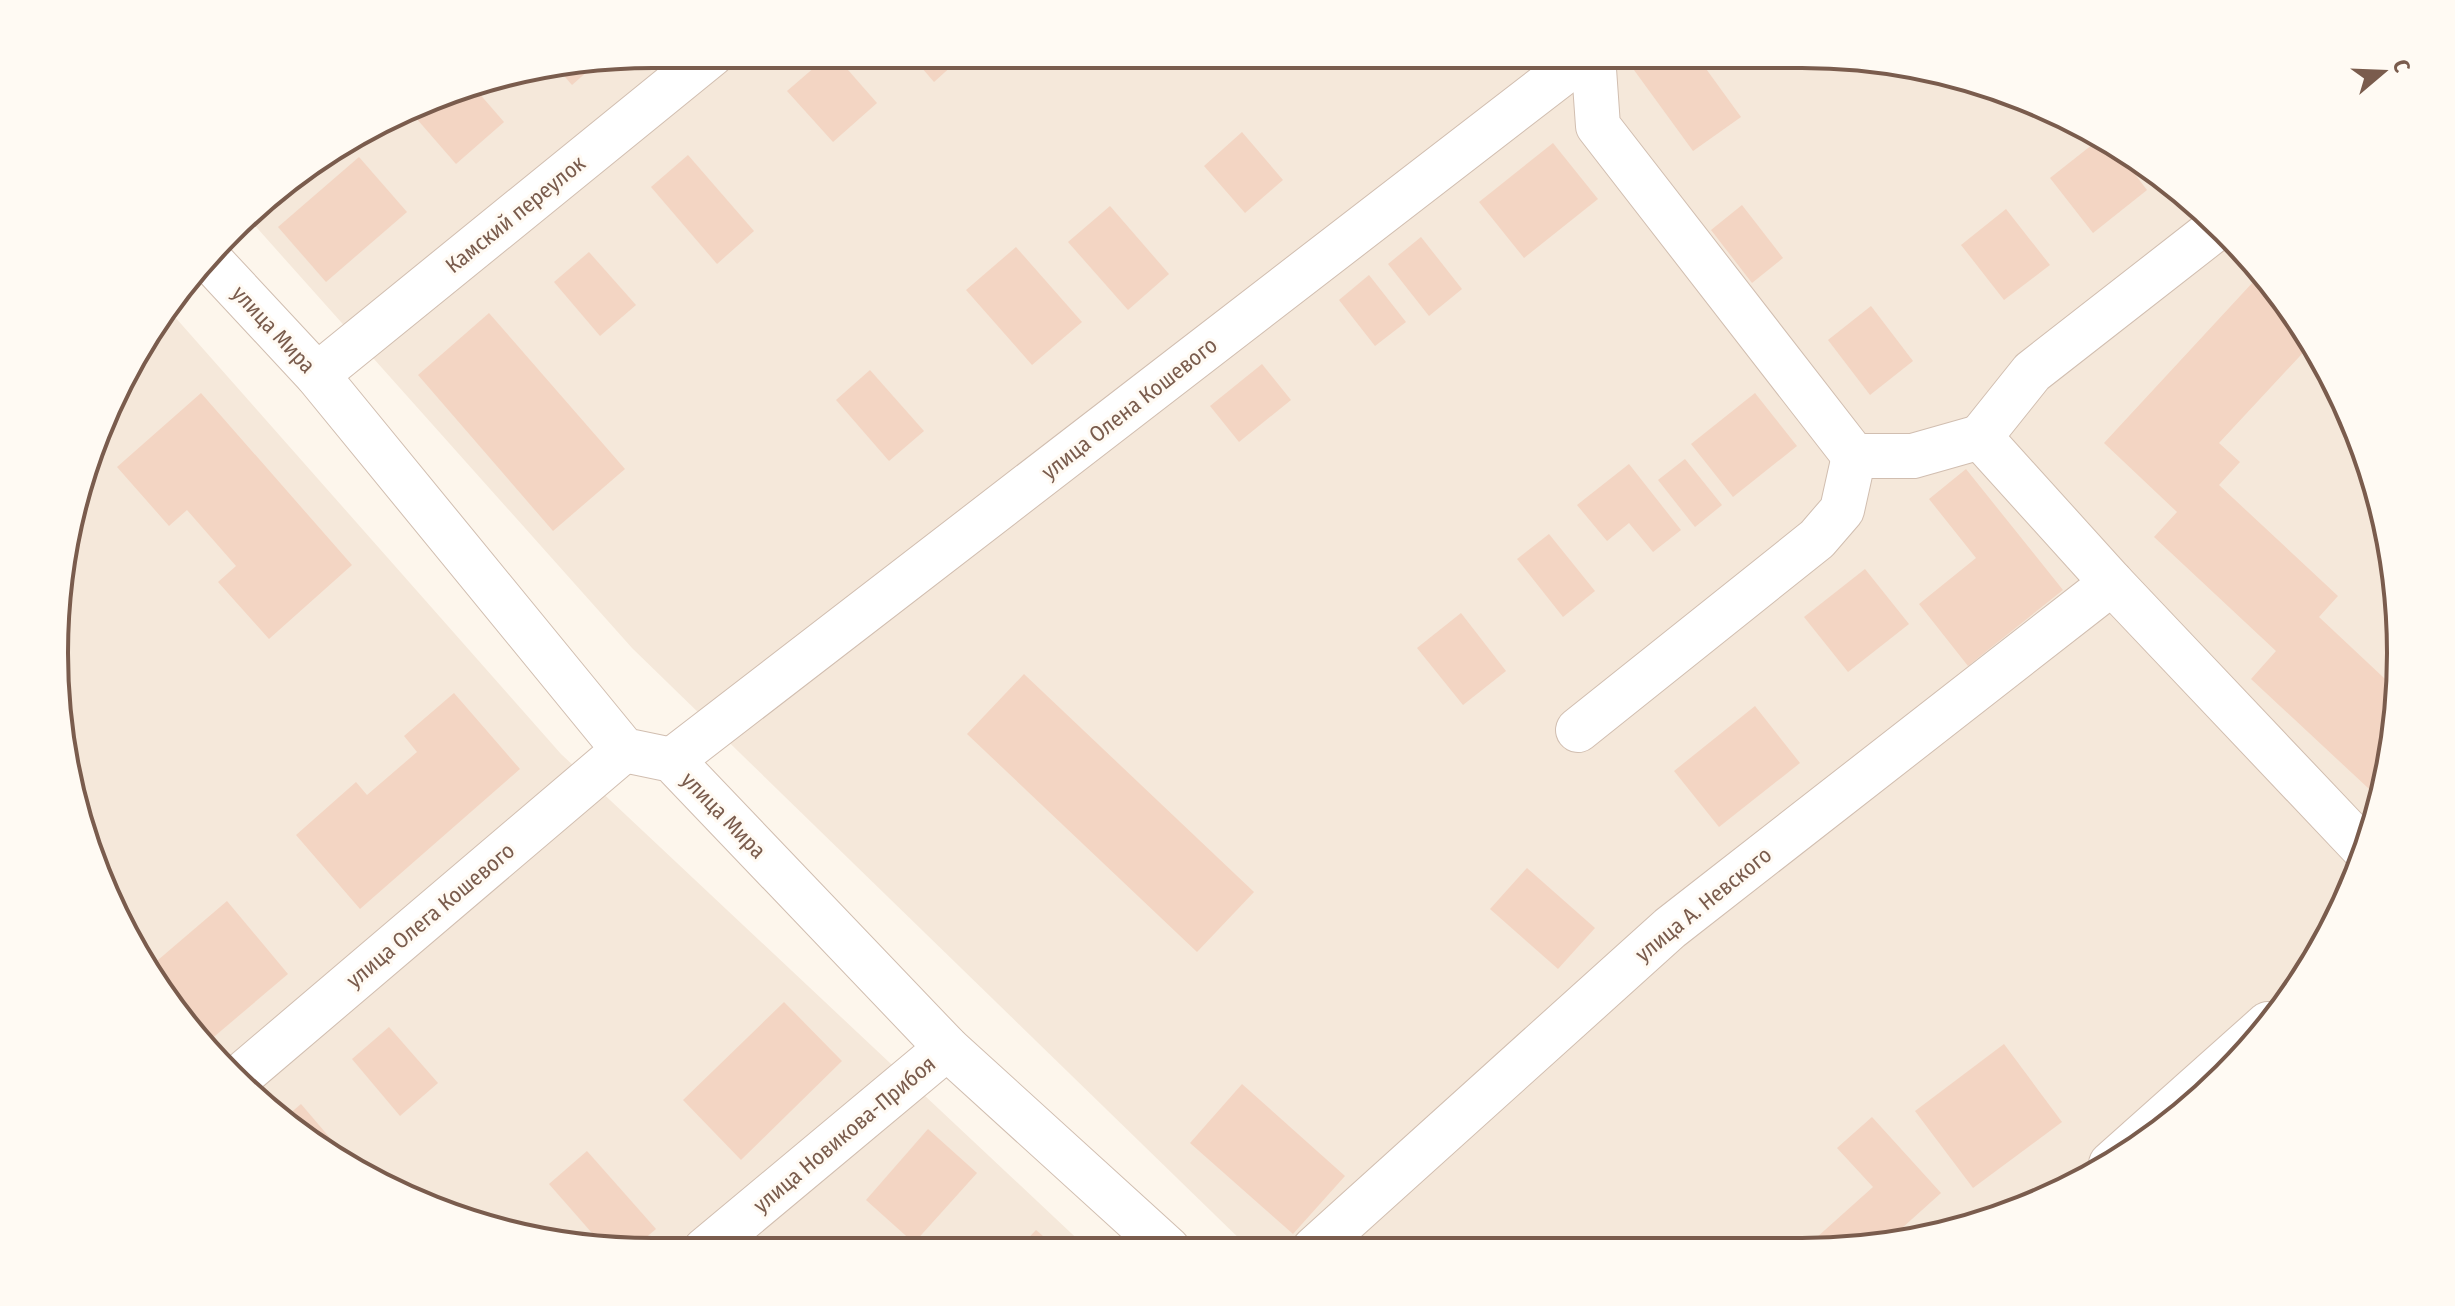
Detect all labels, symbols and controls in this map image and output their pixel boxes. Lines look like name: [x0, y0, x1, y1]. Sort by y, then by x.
north arrow: [2343, 32, 2423, 112]
text: С: [2387, 56, 2416, 76]
street label: Камский переулок: [440, 149, 591, 279]
street label: улица Мира: [226, 280, 321, 379]
street label: улица Олена Кошевого: [1036, 331, 1223, 485]
street label: улица Мира: [676, 766, 772, 864]
street label: улица Олега Кошевого: [341, 837, 520, 994]
street label: улица А. Невского: [1630, 841, 1777, 968]
street label: улица Новикова-Прибоя: [748, 1050, 941, 1219]

